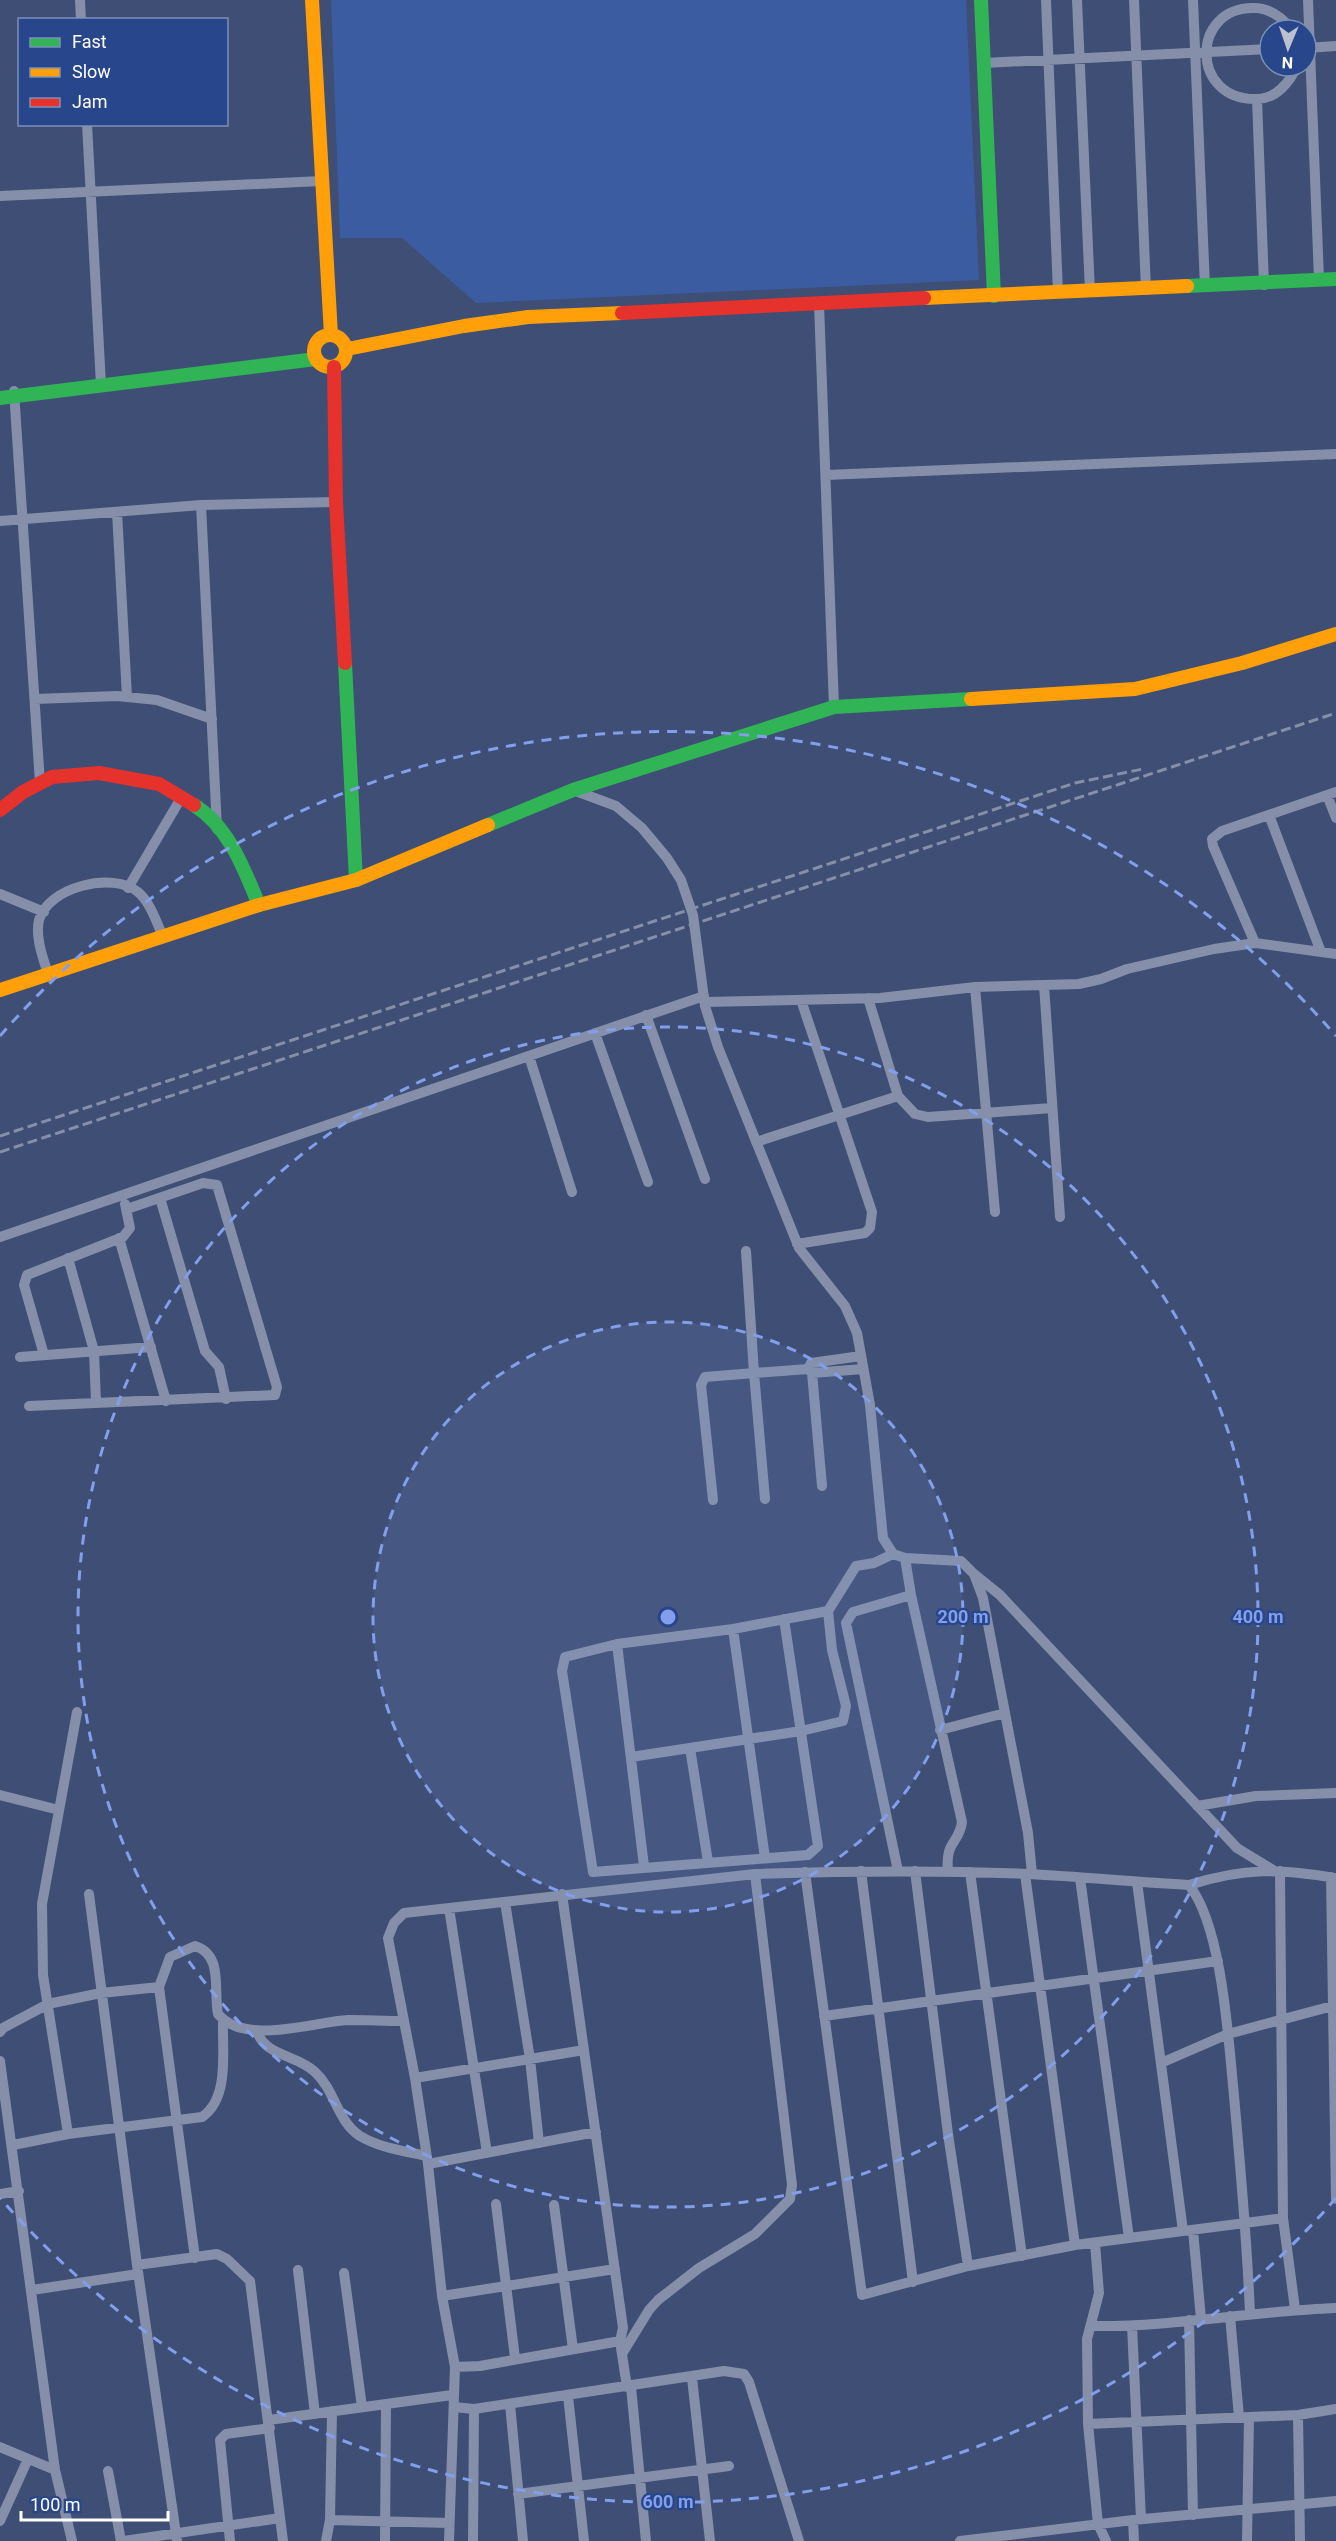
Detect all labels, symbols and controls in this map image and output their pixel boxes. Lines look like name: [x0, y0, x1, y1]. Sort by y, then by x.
legend: [18, 18, 228, 126]
north arrow: [1258, 18, 1318, 78]
text: Fast: [72, 31, 107, 52]
text: N: [1282, 53, 1293, 72]
text: Slow: [72, 61, 111, 82]
text: Jam: [72, 91, 108, 112]
text: 200 m: [937, 1606, 989, 1627]
text: 400 m: [1232, 1606, 1284, 1627]
centre of rings: [658, 1607, 678, 1627]
scale bar: [21, 2484, 168, 2522]
text: 600 m: [642, 2491, 694, 2512]
text: 100 m: [30, 2494, 81, 2515]

